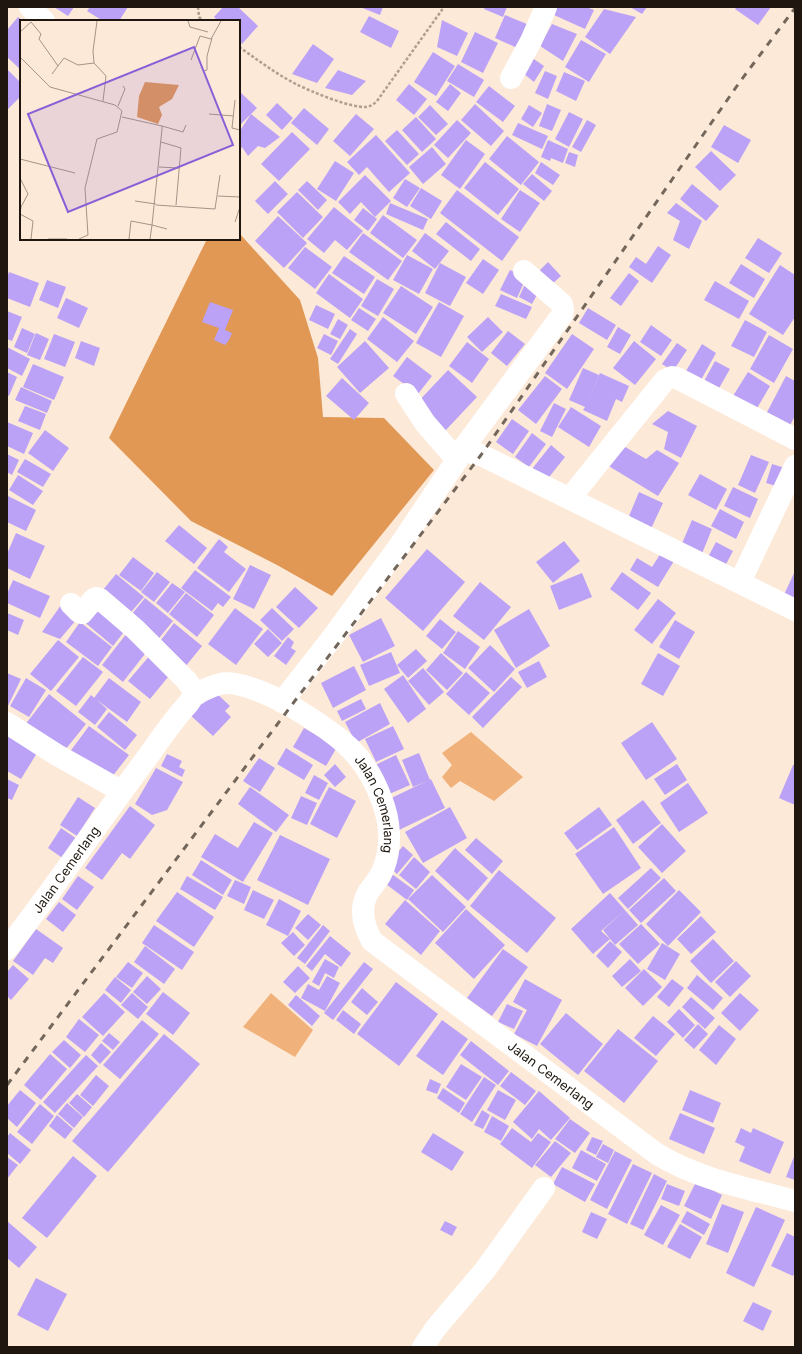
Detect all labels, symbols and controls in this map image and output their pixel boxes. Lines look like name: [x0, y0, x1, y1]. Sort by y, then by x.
inset map: [20, 20, 240, 240]
street label: Jalan Cemerlang: [351, 752, 397, 854]
street label: Jalan Cemerlang: [29, 823, 103, 916]
street label: Jalan Cemerlang: [505, 1037, 597, 1112]

